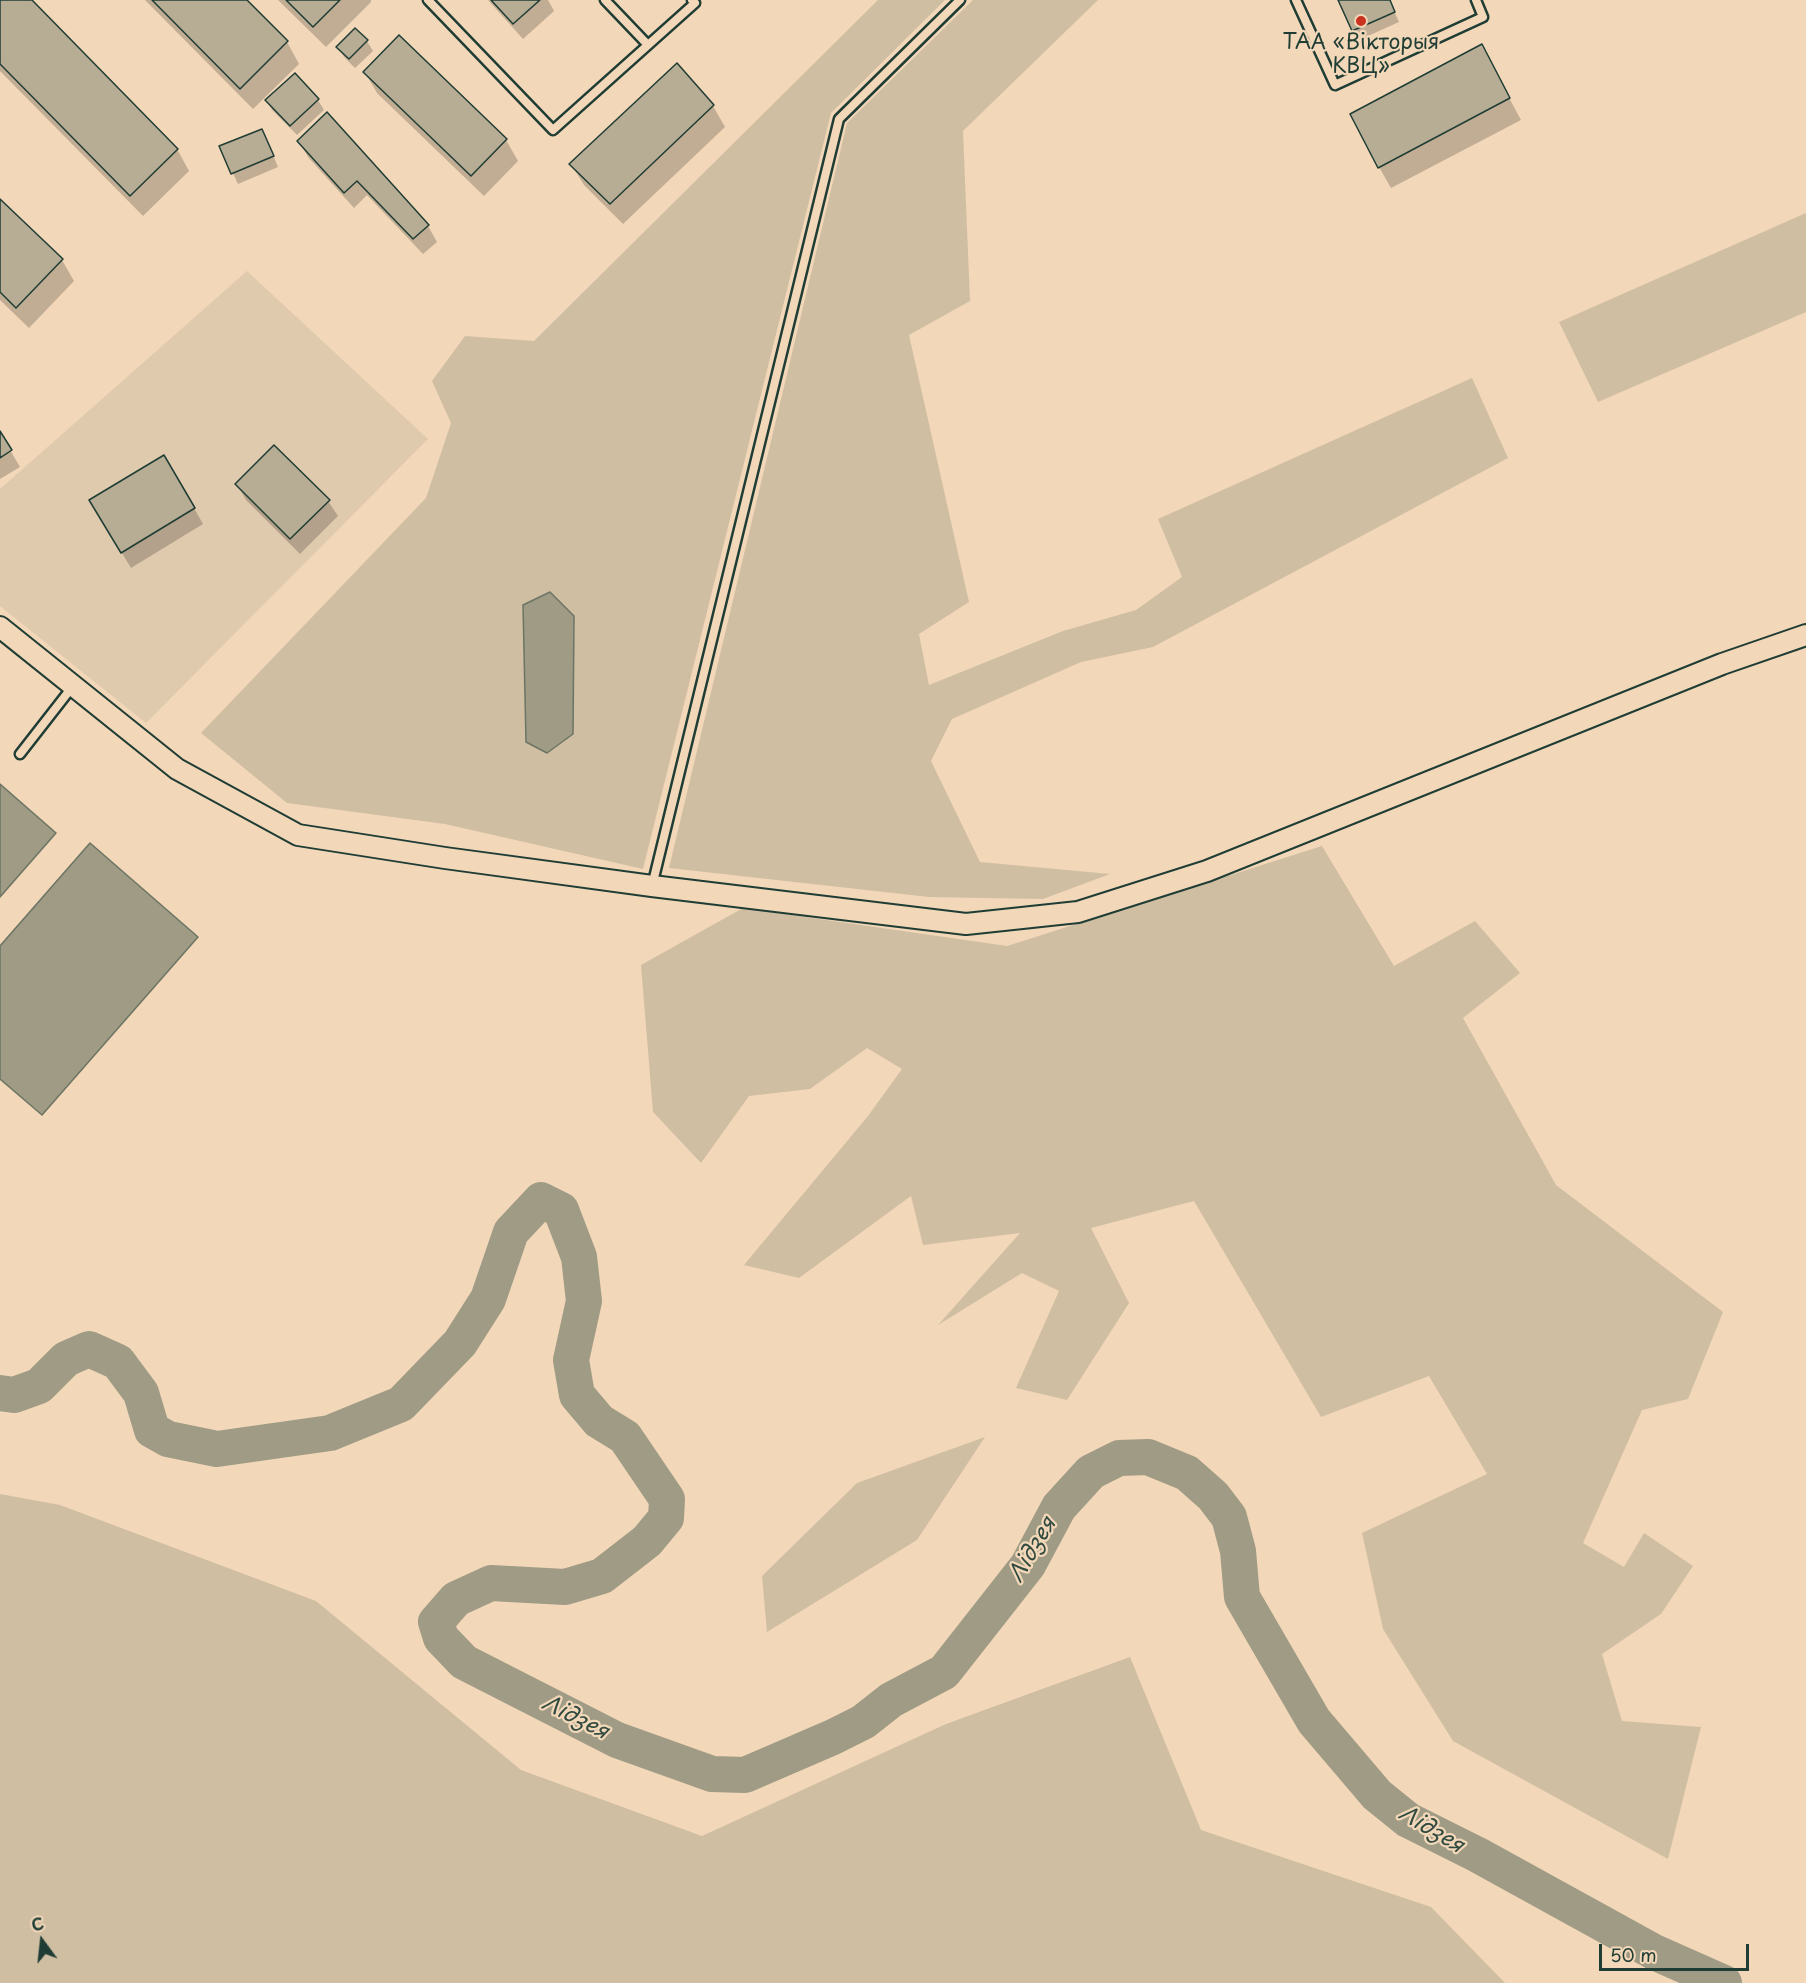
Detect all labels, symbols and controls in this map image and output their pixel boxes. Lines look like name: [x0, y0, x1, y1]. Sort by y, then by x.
marker: ТАА «Вікторыя КВЦ»: [1354, 14, 1368, 28]
place label: ТАА «Вікторыя КВЦ»: [1283, 30, 1439, 80]
water label: Лідзея: [1003, 1513, 1063, 1587]
water label: Лідзея: [537, 1690, 613, 1746]
water label: Лідзея: [1394, 1800, 1468, 1860]
text: С: [28, 1910, 46, 1937]
north arrow: [12, 1911, 72, 1971]
scale bar: [1602, 1932, 1752, 1970]
text: 50 m: [1610, 1941, 1657, 1968]

